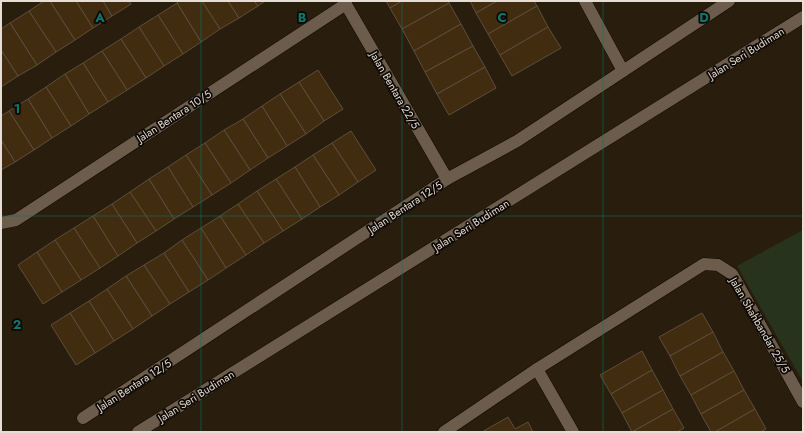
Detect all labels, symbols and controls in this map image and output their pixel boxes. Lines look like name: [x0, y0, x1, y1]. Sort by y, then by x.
text: A: [94, 8, 105, 27]
text: B: [298, 8, 307, 27]
text: C: [497, 8, 507, 27]
text: D: [699, 8, 709, 27]
street label: Jalan Seri Budiman: [703, 23, 787, 84]
street label: Jalan Bentara 22/5: [365, 47, 424, 132]
street label: Jalan Bentara 10/5: [132, 86, 214, 147]
text: 1: [14, 99, 20, 118]
street label: Jalan Bentara 12/5: [363, 177, 445, 238]
street label: Jalan Seri Budiman: [428, 195, 512, 256]
street label: Jalan Shahbandar 25/5: [725, 273, 794, 376]
text: 2: [13, 315, 21, 334]
street label: Jalan Bentara 12/5: [92, 355, 174, 416]
street label: Jalan Seri Budiman: [153, 366, 237, 427]

